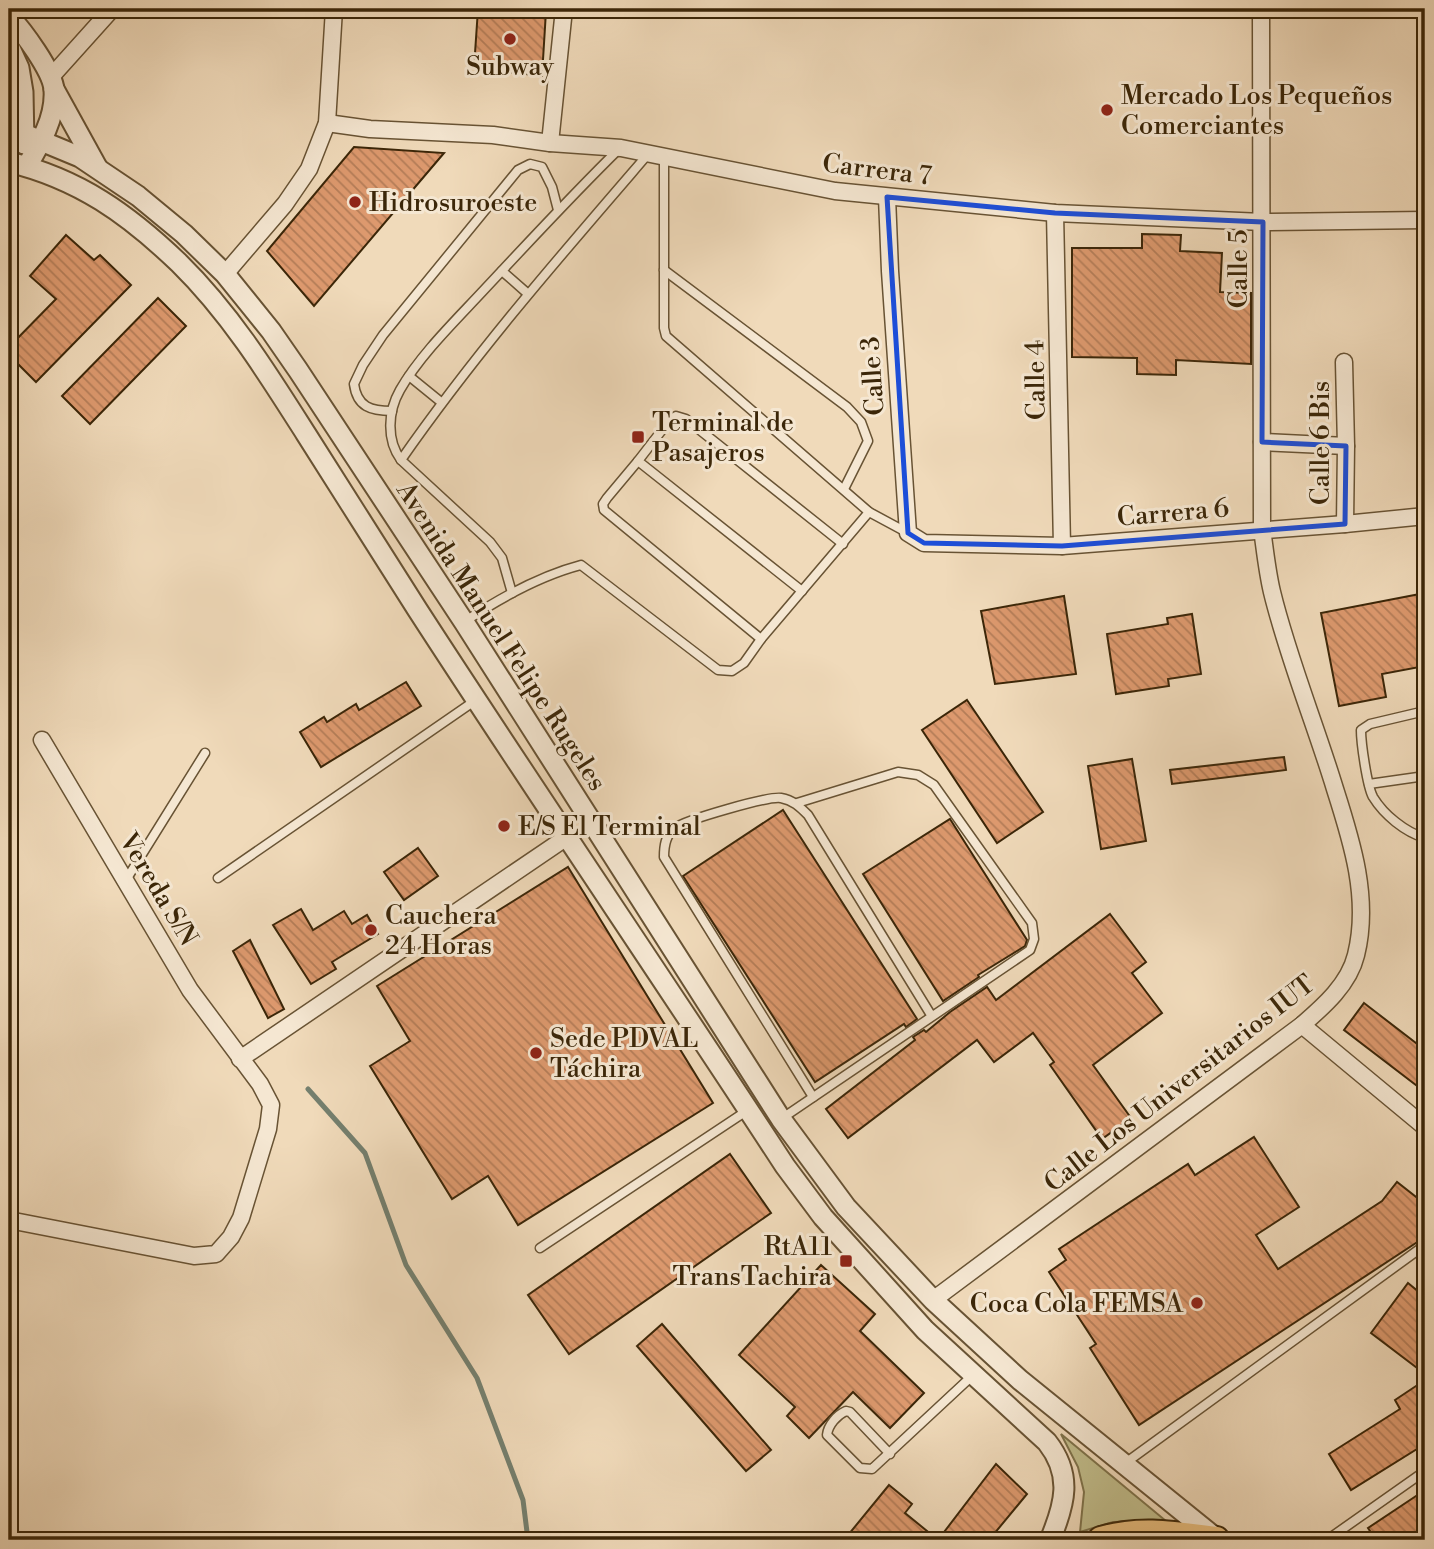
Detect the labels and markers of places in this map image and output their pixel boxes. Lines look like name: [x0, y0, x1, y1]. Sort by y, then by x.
marker: Subway: [502, 31, 518, 47]
place label: Subway: [466, 51, 554, 83]
place label: Mercado Los Pequeños Comerciantes: [1121, 80, 1392, 142]
marker: Mercado Los Pequeños Comerciantes: [1099, 102, 1115, 118]
place label: Hidrosuroeste: [369, 187, 537, 219]
marker: Hidrosuroeste: [347, 194, 363, 210]
place label: Terminal de Pasajeros: [652, 407, 794, 469]
marker: Terminal de Pasajeros: [630, 429, 646, 445]
place label: E/S El Terminal: [518, 811, 701, 843]
marker: E/S El Terminal: [496, 818, 512, 834]
place label: Cauchera 24 Horas: [385, 900, 498, 962]
marker: Cauchera 24 Horas: [363, 922, 379, 938]
place label: Sede PDVAL Táchira: [550, 1023, 698, 1085]
marker: Sede PDVAL Táchira: [528, 1045, 544, 1061]
place label: RtA11 TransTachira: [672, 1231, 833, 1293]
marker: RtA11 TransTachira: [838, 1253, 854, 1269]
place label: Coca Cola FEMSA: [970, 1288, 1184, 1320]
marker: Coca Cola FEMSA: [1189, 1295, 1205, 1311]

